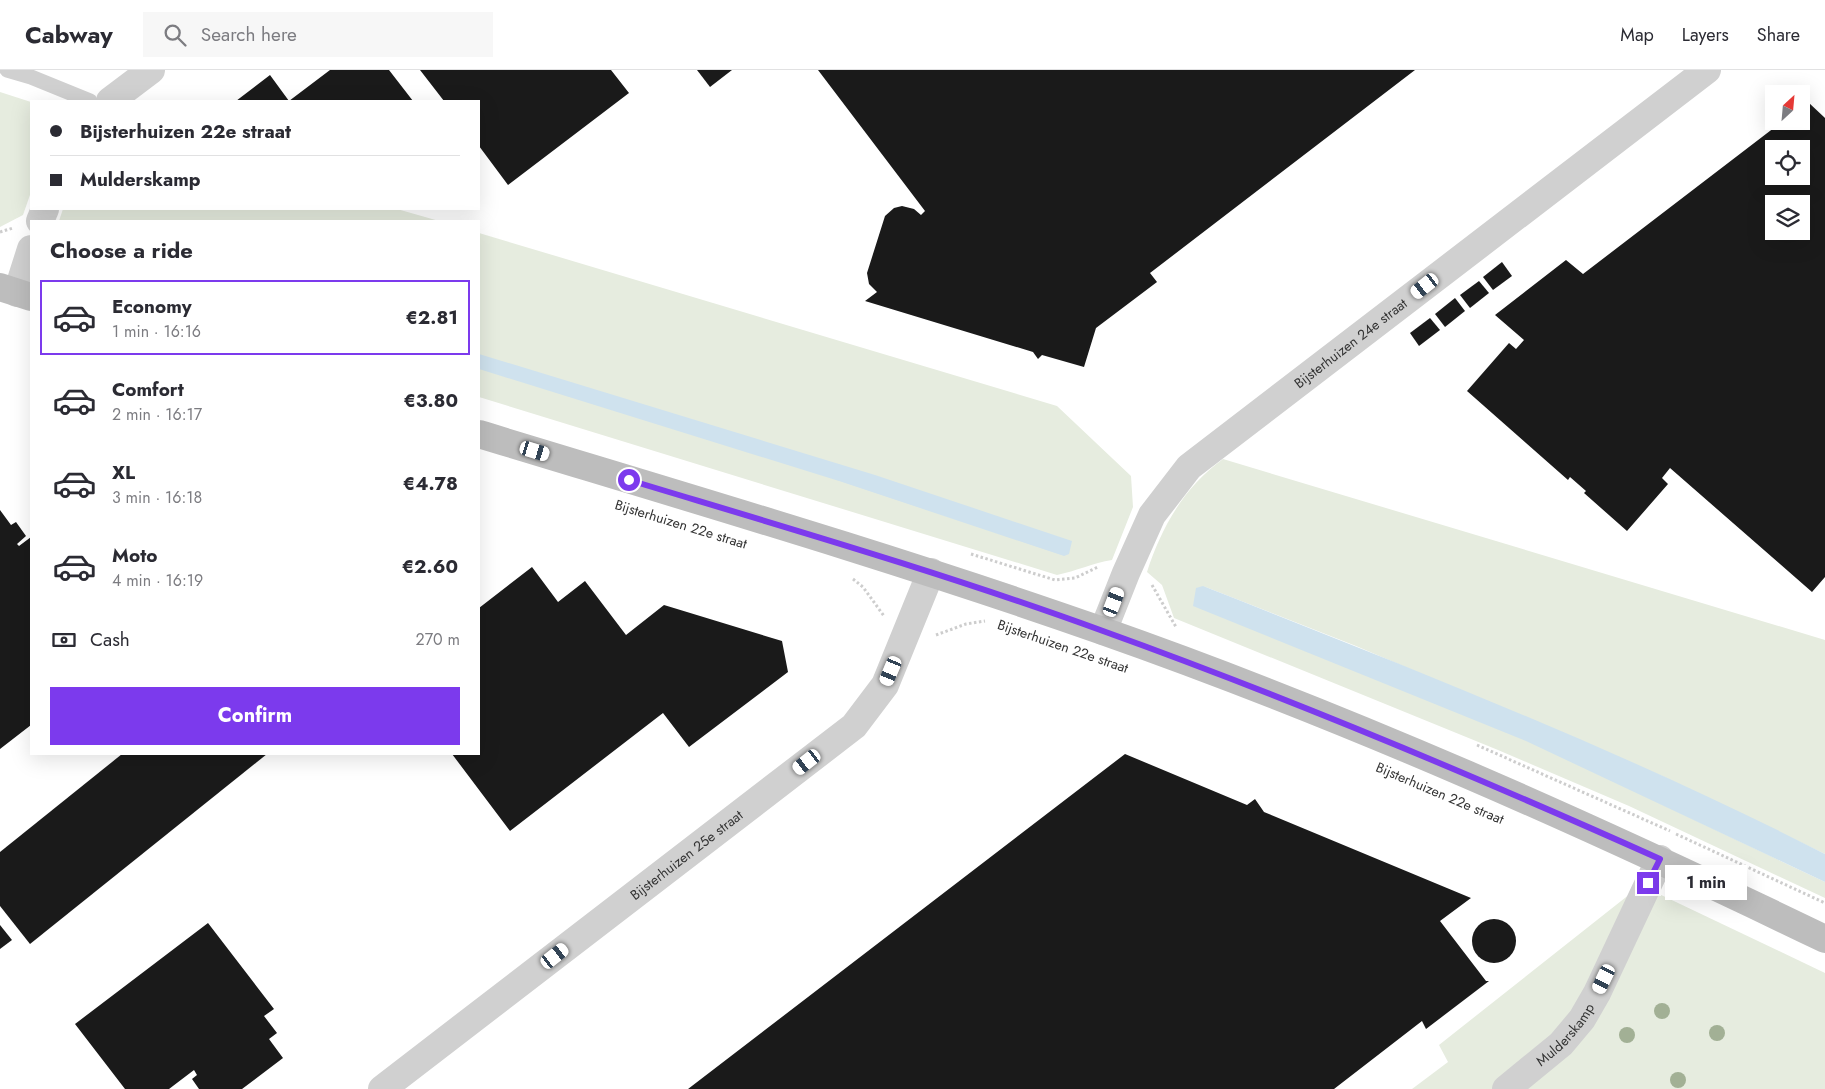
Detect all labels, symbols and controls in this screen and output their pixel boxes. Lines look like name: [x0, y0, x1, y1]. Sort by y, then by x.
search box: [143, 12, 493, 57]
text: Cabway: [25, 17, 113, 52]
icon: search: [161, 21, 189, 49]
text: Search here: [201, 21, 297, 48]
text: Map: [1620, 22, 1654, 48]
text: Layers: [1682, 22, 1729, 48]
text: Share: [1757, 22, 1800, 48]
north arrow: [1765, 85, 1810, 130]
map controls: [1765, 85, 1810, 240]
text: Bijsterhuizen 22e straat: [80, 118, 291, 145]
button: locate: [1765, 140, 1810, 185]
text: Mulderskamp: [80, 166, 201, 193]
button: layers: [1765, 195, 1810, 240]
text: Choose a ride: [50, 234, 193, 266]
car: [1408, 271, 1441, 301]
text: Economy: [112, 293, 192, 320]
street label: Bijsterhuizen 24e straat: [1290, 293, 1412, 393]
icon: car: [52, 295, 97, 340]
text: €2.81: [405, 304, 458, 331]
text: 1 min · 16:16: [112, 320, 201, 343]
text: Comfort: [112, 376, 184, 403]
icon: car: [52, 378, 97, 423]
text: €3.80: [403, 387, 458, 414]
text: 2 min · 16:17: [112, 403, 202, 426]
car: [518, 439, 551, 463]
text: XL: [112, 459, 135, 486]
icon: car: [52, 461, 97, 506]
route start: [618, 469, 640, 491]
text: €4.78: [403, 470, 458, 497]
text: 3 min · 16:18: [112, 486, 202, 509]
street label: Bijsterhuizen 22e straat: [612, 494, 750, 554]
text: Moto: [112, 542, 157, 569]
icon: car: [52, 544, 97, 589]
text: €2.60: [402, 553, 458, 580]
text: 4 min · 16:19: [112, 569, 203, 592]
car: [1101, 585, 1126, 619]
street label: Bijsterhuizen 22e straat: [995, 614, 1132, 678]
icon: cash: [50, 626, 78, 654]
text: Cash: [90, 626, 130, 653]
text: 270 m: [416, 628, 460, 651]
car: [878, 654, 903, 688]
button: Confirm: [50, 687, 460, 745]
car: [790, 747, 823, 777]
street label: Bijsterhuizen 22e straat: [1373, 757, 1508, 829]
street label: Bijsterhuizen 25e straat: [626, 805, 747, 905]
callout: 1 min: [1666, 866, 1748, 900]
text: 1 min: [1686, 871, 1726, 894]
route end: [1637, 872, 1659, 894]
car: [538, 941, 571, 971]
car: [1590, 962, 1617, 996]
street label: Mulderskamp: [1532, 999, 1599, 1071]

